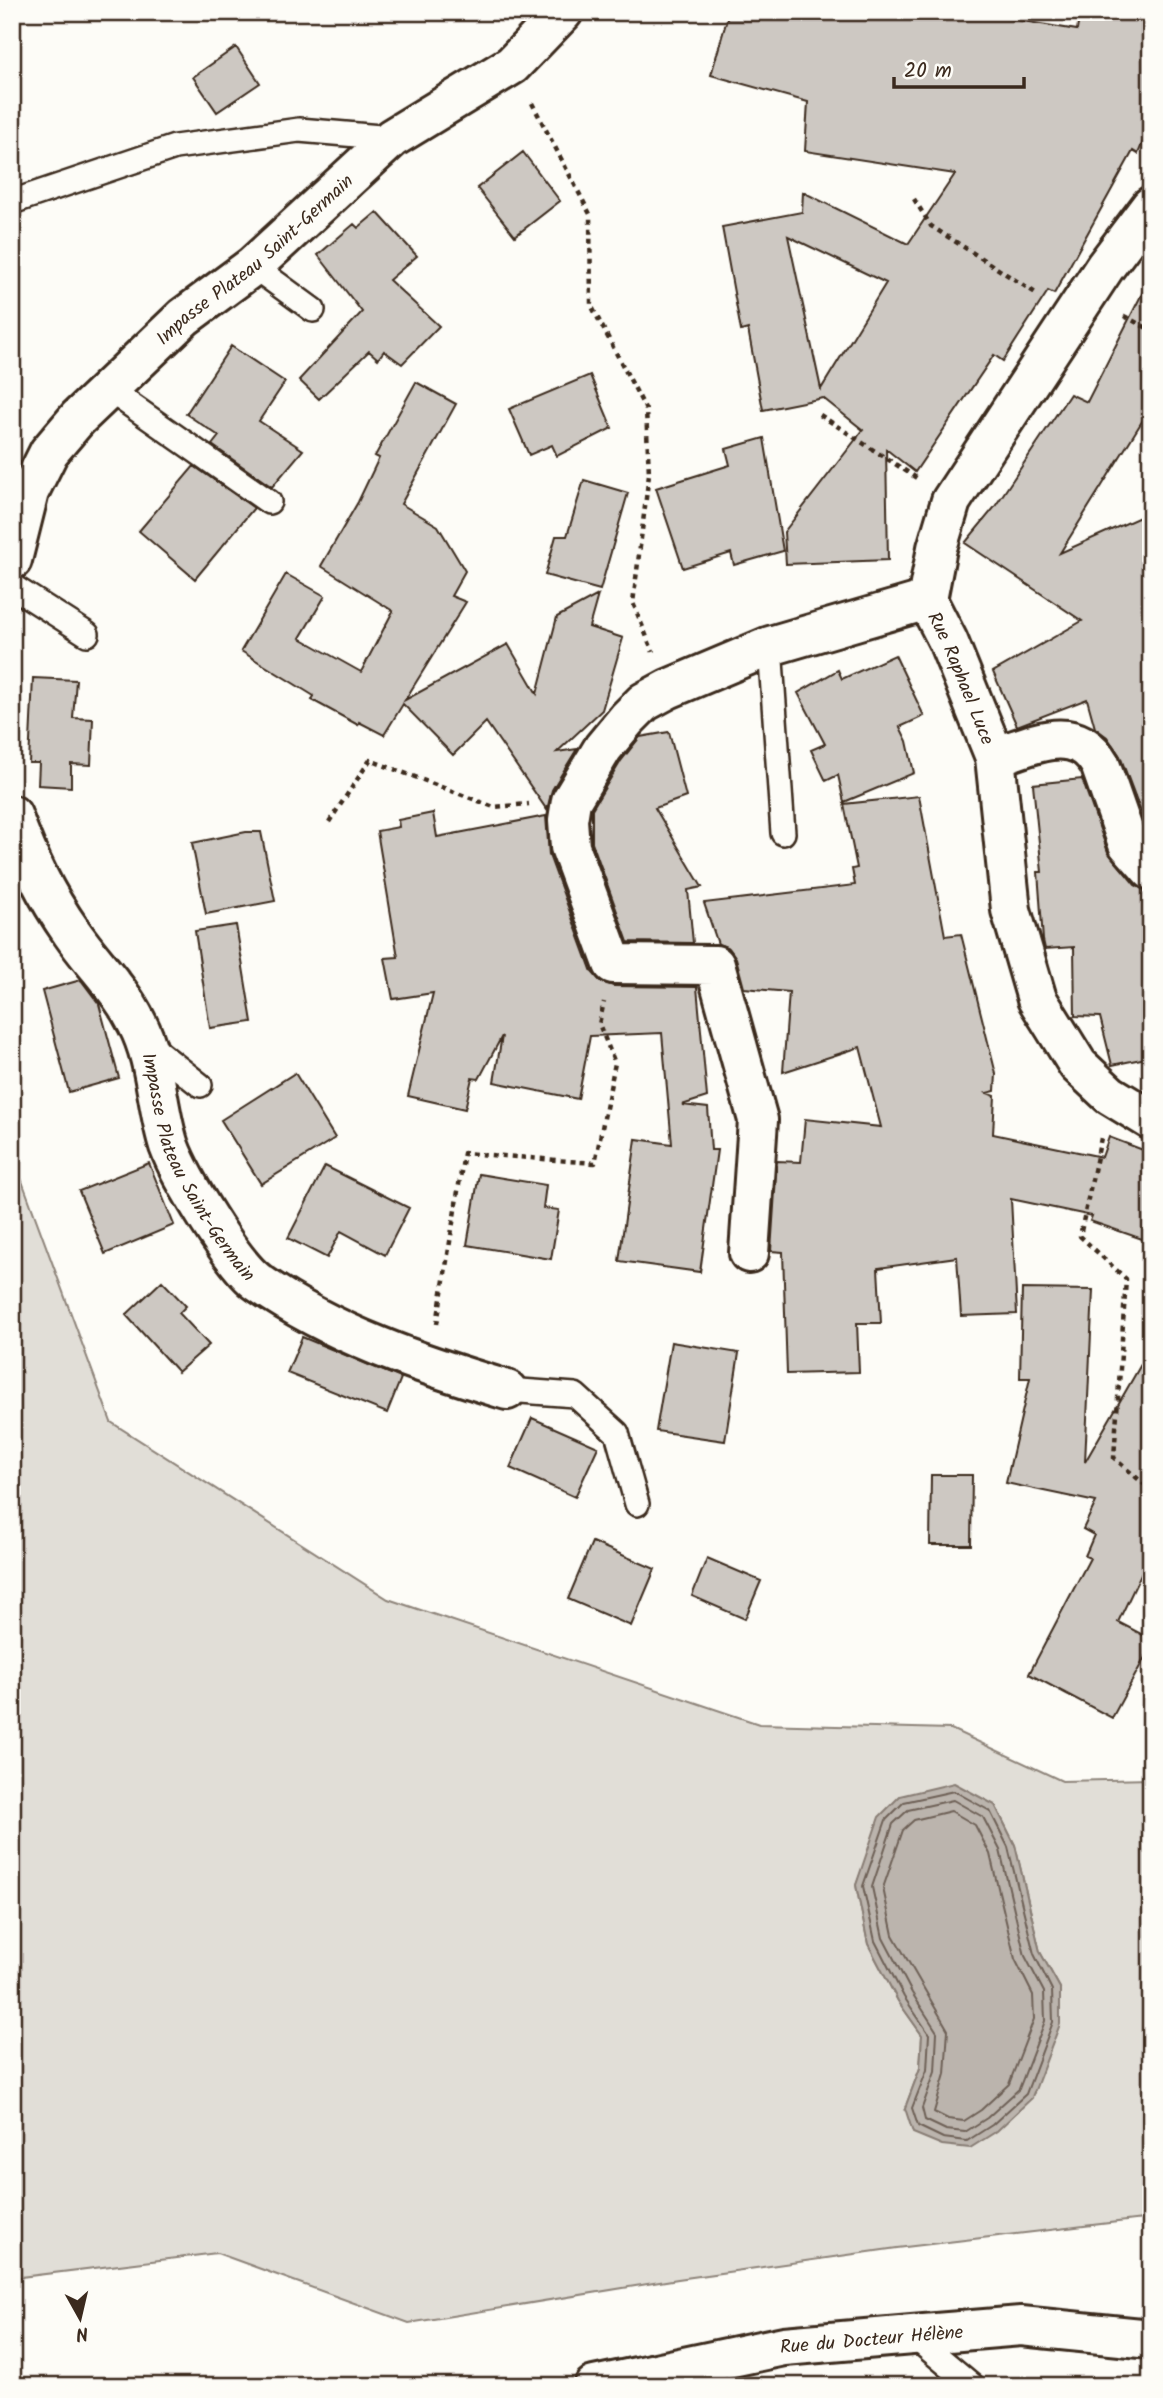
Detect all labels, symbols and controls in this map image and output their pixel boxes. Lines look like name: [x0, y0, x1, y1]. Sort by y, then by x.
scale bar: [894, 46, 1023, 90]
text: 20 m: [904, 55, 952, 88]
street label: Impasse Plateau Saint-Germain: [150, 168, 361, 353]
street label: Rue Raphael Luce: [918, 607, 1002, 750]
street label: Impasse Plateau Saint-Germain: [132, 1049, 262, 1289]
north arrow: [46, 2282, 116, 2352]
text: N: [74, 2317, 90, 2349]
street label: Rue du Docteur Hélène: [779, 2318, 965, 2363]

